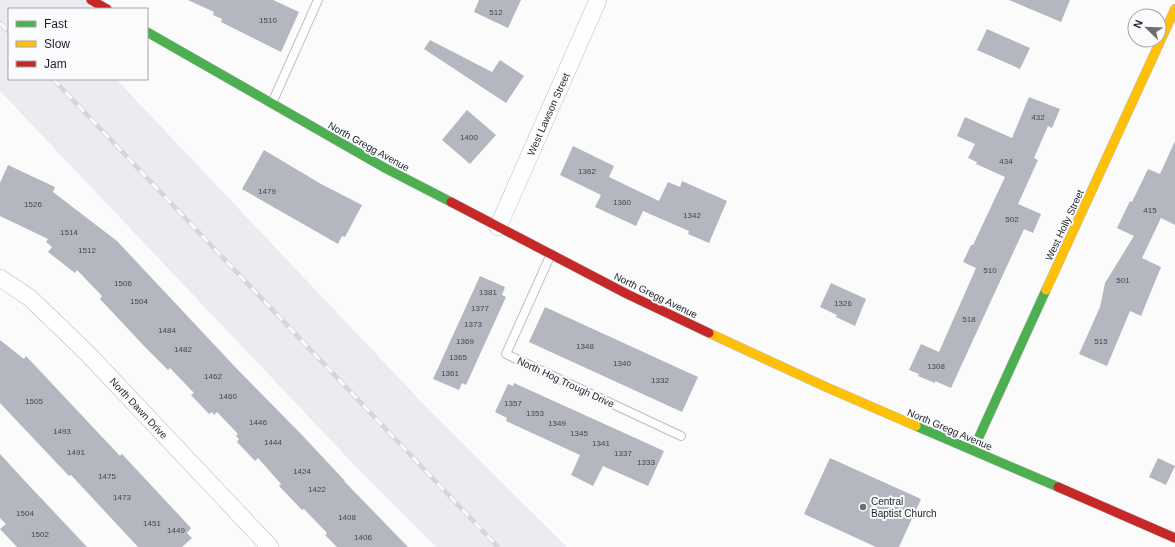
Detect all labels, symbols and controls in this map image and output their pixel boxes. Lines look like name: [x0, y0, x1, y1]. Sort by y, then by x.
legend: [8, 8, 148, 80]
house number: 512: [489, 8, 503, 17]
north arrow: [1127, 8, 1167, 48]
house number: 1510: [259, 16, 277, 25]
text: Fast: [44, 17, 68, 31]
text: N: [1131, 18, 1145, 30]
text: Slow: [44, 37, 70, 51]
text: Jam: [44, 57, 67, 71]
street label: West Lawson Street: [525, 71, 572, 157]
house number: 432: [1031, 113, 1045, 122]
street label: North Gregg Avenue: [326, 120, 412, 174]
house number: 1400: [460, 133, 478, 142]
house number: 434: [999, 157, 1013, 166]
house number: 1362: [578, 167, 596, 176]
house number: 1479: [258, 187, 276, 196]
street label: West Holly Street: [1043, 188, 1086, 262]
house number: 1360: [613, 198, 631, 207]
house number: 1526: [24, 200, 42, 209]
house number: 415: [1143, 206, 1157, 215]
house number: 1342: [683, 211, 701, 220]
house number: 502: [1005, 215, 1019, 224]
house number: 1514: [60, 228, 78, 237]
house number: 1512: [78, 246, 96, 255]
house number: 510: [983, 266, 997, 275]
street label: North Gregg Avenue: [612, 271, 699, 321]
house number: 501: [1116, 276, 1130, 285]
house number: 1506: [114, 279, 132, 288]
house number: 1381: [479, 288, 497, 297]
house number: 1504: [130, 297, 148, 306]
house number: 1326: [834, 299, 852, 308]
house number: 1377: [471, 304, 489, 313]
house number: 518: [962, 315, 976, 324]
house number: 1373: [464, 320, 482, 329]
house number: 1484: [158, 326, 176, 335]
house number: 1369: [456, 337, 474, 346]
house number: 515: [1094, 337, 1108, 346]
house number: 1348: [576, 342, 594, 351]
house number: 1482: [174, 345, 192, 354]
house number: 1365: [449, 353, 467, 362]
street label: North Hog Trough Drive: [516, 355, 616, 410]
house number: 1340: [613, 359, 631, 368]
house number: 1308: [927, 362, 945, 371]
house number: 1361: [441, 369, 459, 378]
house number: 1462: [204, 372, 222, 381]
street label: North Dawn Drive: [108, 376, 170, 441]
house number: 1332: [651, 376, 669, 385]
house number: 1460: [219, 392, 237, 401]
house number: 1505: [25, 397, 43, 406]
house number: 1357: [504, 399, 522, 408]
street label: North Gregg Avenue: [906, 407, 994, 452]
house number: 1353: [526, 409, 544, 418]
house number: 1446: [249, 418, 267, 427]
house number: 1349: [548, 419, 566, 428]
house number: 1493: [53, 427, 71, 436]
house number: 1345: [570, 429, 588, 438]
house number: 1444: [264, 438, 282, 447]
house number: 1341: [592, 439, 610, 448]
house number: 1491: [67, 448, 85, 457]
house number: 1337: [614, 449, 632, 458]
house number: 1333: [637, 458, 655, 467]
house number: 1424: [293, 467, 311, 476]
house number: 1475: [98, 472, 116, 481]
house number: 1422: [308, 485, 326, 494]
house number: 1473: [113, 493, 131, 502]
place label: Central Baptist Church: [871, 496, 937, 519]
marker: Central Baptist Church: [858, 502, 868, 512]
house number: 1504: [16, 509, 34, 518]
house number: 1408: [338, 513, 356, 522]
house number: 1451: [143, 519, 161, 528]
house number: 1449: [167, 526, 185, 535]
house number: 1502: [31, 530, 49, 539]
house number: 1406: [354, 533, 372, 542]

